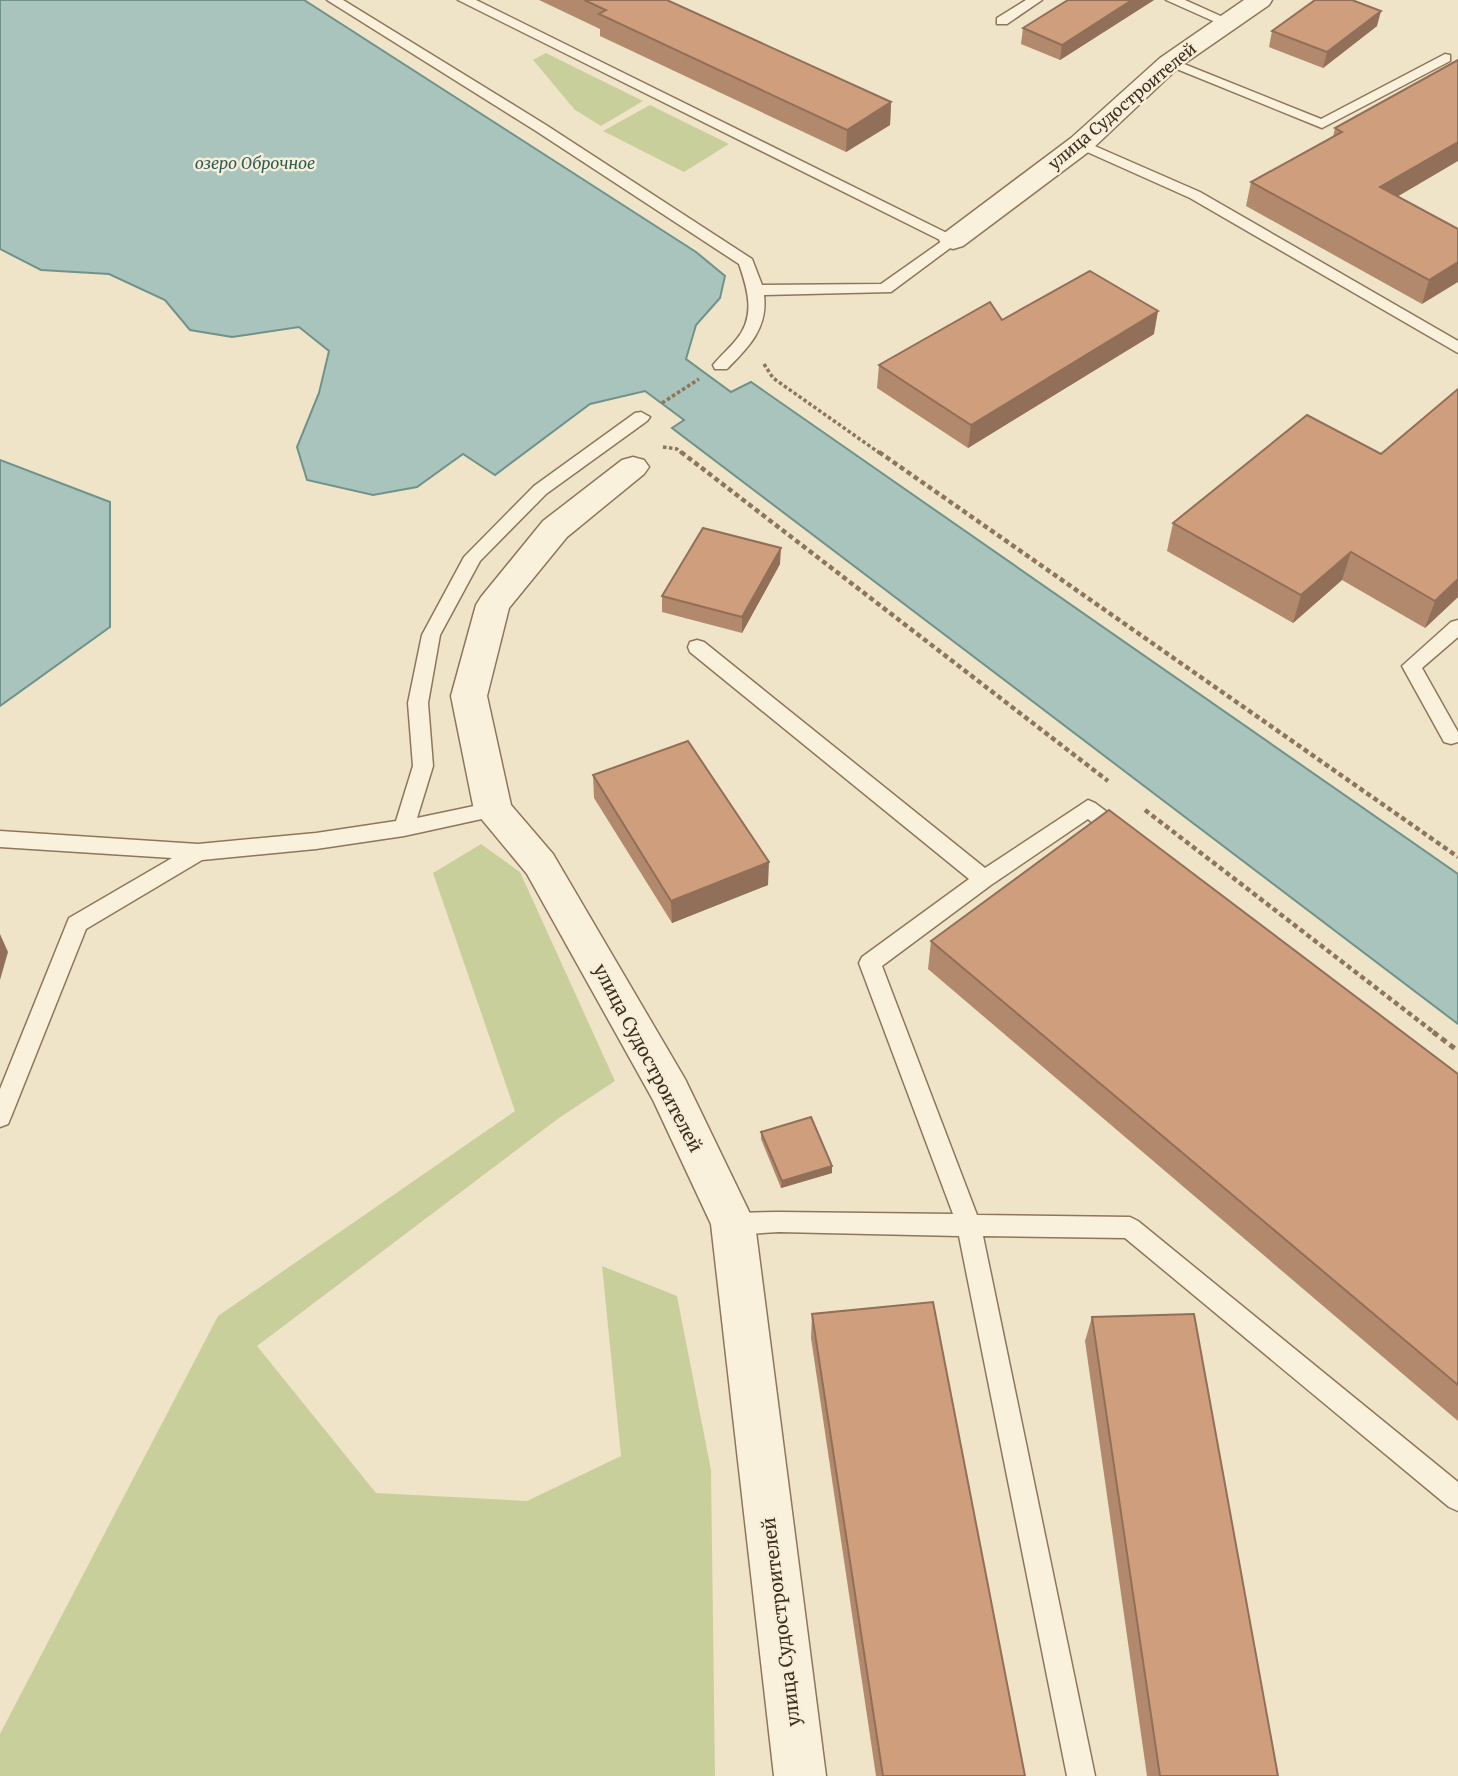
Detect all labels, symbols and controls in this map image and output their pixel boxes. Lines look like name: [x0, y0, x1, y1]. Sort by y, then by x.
street label: улица Судостроителей: [1044, 38, 1200, 174]
water label: озеро Оброчное: [195, 153, 315, 173]
street label: улица Судостроителей: [589, 960, 707, 1156]
street label: улица Судостроителей: [757, 1516, 805, 1728]

